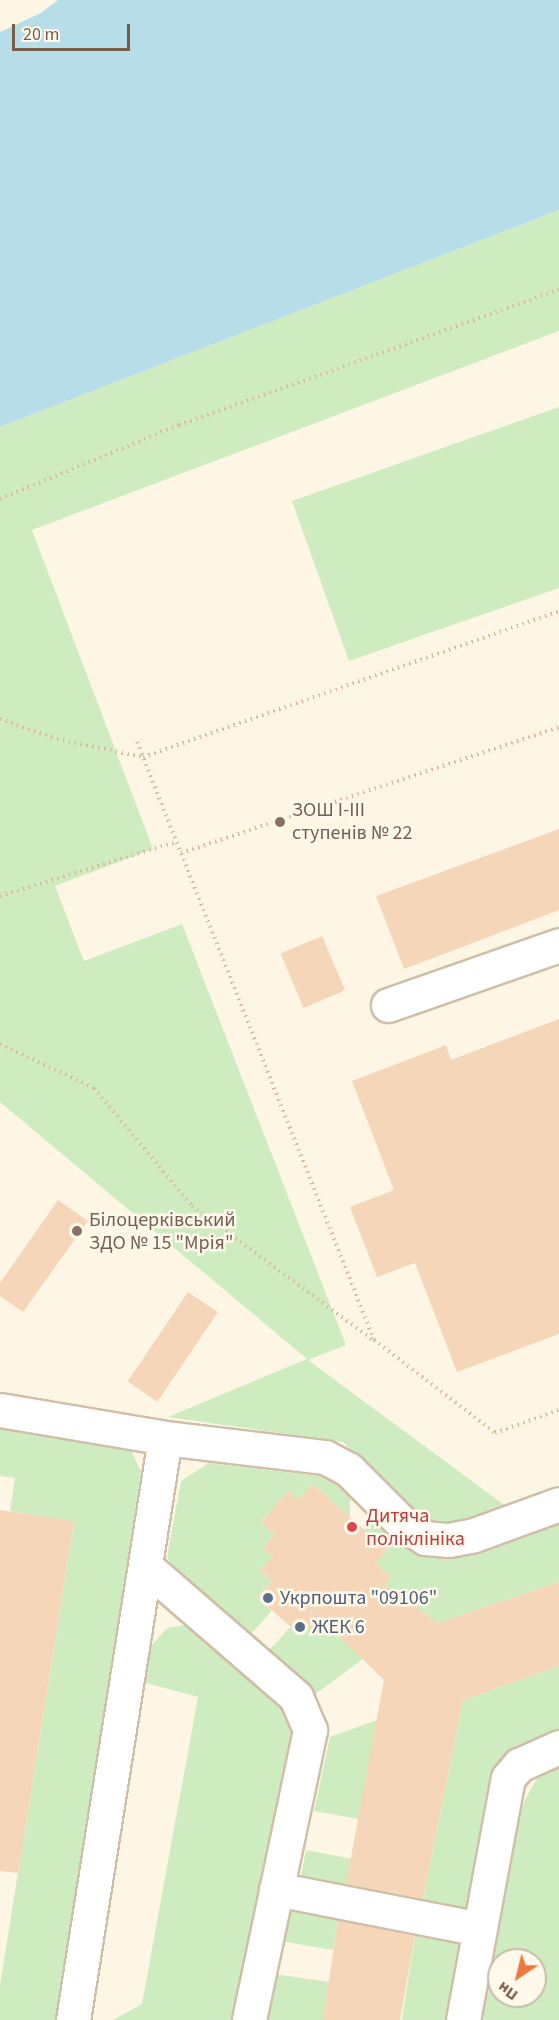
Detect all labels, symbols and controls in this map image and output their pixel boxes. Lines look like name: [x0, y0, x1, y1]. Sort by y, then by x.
scale bar: [15, 12, 134, 50]
text: 20 m: [23, 22, 59, 47]
place label: ЗОШ І-ІІІ ступенів № 22: [292, 798, 412, 845]
marker: ЗОШ І-ІІІ ступенів № 22: [273, 815, 287, 829]
place label: Білоцерківський ЗДО № 15 "Мрія": [89, 1208, 236, 1255]
marker: Білоцерківський ЗДО № 15 "Мрія": [70, 1224, 84, 1238]
place label: Дитяча поліклініка: [366, 1504, 465, 1551]
marker: Дитяча поліклініка: [343, 1518, 361, 1536]
place label: Укрпошта "09106": [280, 1586, 437, 1610]
marker: Укрпошта "09106": [261, 1591, 275, 1605]
place label: ЖЕК 6: [312, 1615, 365, 1639]
marker: ЖЕК 6: [293, 1620, 307, 1634]
north arrow: [487, 1948, 547, 2008]
text: Пн: [493, 1976, 522, 2006]

